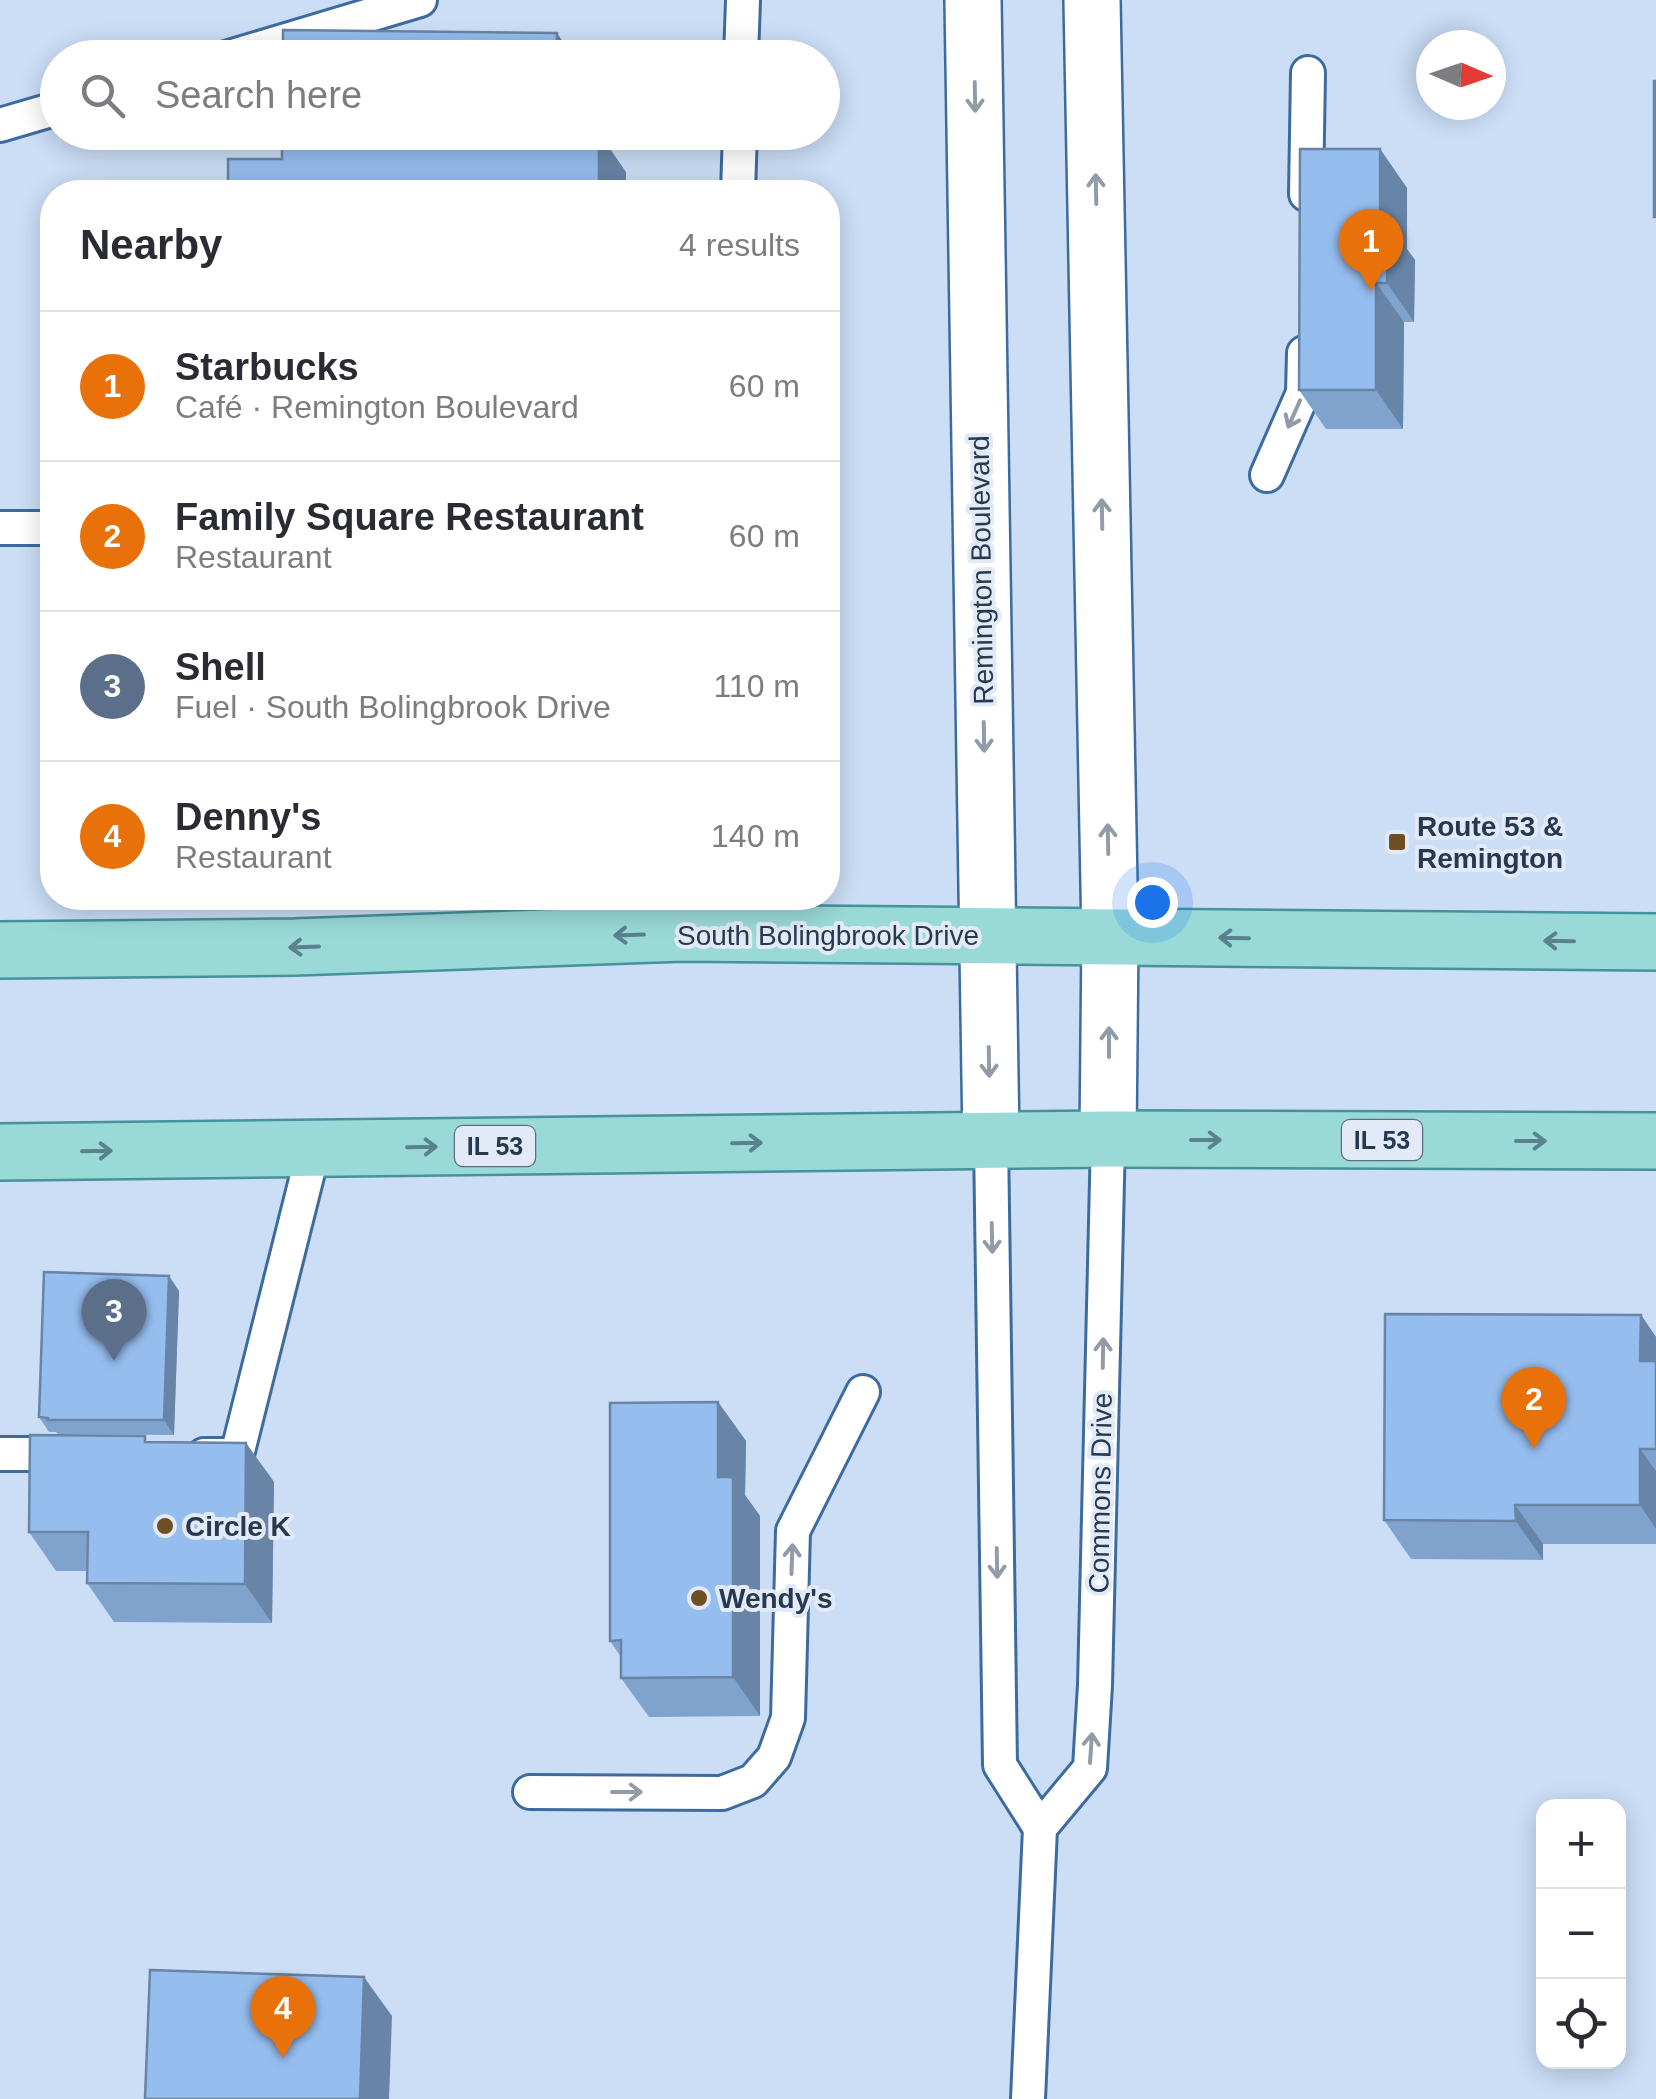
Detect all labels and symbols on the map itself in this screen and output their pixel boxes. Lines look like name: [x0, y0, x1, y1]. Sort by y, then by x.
north arrow: [1416, 30, 1506, 120]
one-way arrow: [965, 81, 984, 113]
one-way arrow: [1086, 174, 1105, 206]
pin: 1: [1338, 208, 1404, 291]
one-way arrow: [1284, 398, 1302, 429]
street label: Remington Boulevard: [964, 435, 999, 705]
one-way arrow: [1092, 499, 1111, 531]
one-way arrow: [974, 721, 993, 753]
place label: Route 53 & Remington: [1417, 811, 1563, 874]
one-way arrow: [1098, 824, 1117, 856]
marker: Route 53 & Remington: [1386, 831, 1408, 853]
your location: [1127, 877, 1178, 928]
street label: South Bolingbrook Drive: [677, 920, 979, 951]
one-way arrow: [613, 926, 645, 945]
one-way arrow: [1218, 928, 1250, 948]
one-way arrow: [1543, 932, 1575, 951]
one-way arrow: [288, 937, 320, 956]
one-way arrow: [1100, 1026, 1118, 1058]
one-way arrow: [980, 1046, 999, 1078]
road number: IL 53: [1342, 1120, 1422, 1160]
road number: IL 53: [455, 1126, 535, 1166]
one-way arrow: [1188, 1130, 1221, 1150]
one-way arrow: [1514, 1132, 1546, 1150]
one-way arrow: [730, 1134, 763, 1152]
one-way arrow: [406, 1137, 438, 1156]
one-way arrow: [80, 1142, 113, 1160]
one-way arrow: [983, 1221, 1002, 1253]
pin: 3: [82, 1278, 146, 1361]
one-way arrow: [1094, 1338, 1113, 1370]
pin: 2: [1502, 1366, 1566, 1449]
street label: Commons Drive: [1083, 1392, 1118, 1594]
place label: Circle K: [185, 1511, 291, 1542]
marker: Circle K: [154, 1515, 176, 1537]
one-way arrow: [783, 1544, 802, 1576]
one-way arrow: [988, 1546, 1006, 1578]
place label: Wendy's: [719, 1583, 833, 1614]
marker: Wendy's: [688, 1587, 710, 1609]
one-way arrow: [1082, 1733, 1101, 1765]
one-way arrow: [610, 1782, 643, 1802]
pin: 4: [250, 1976, 316, 2058]

